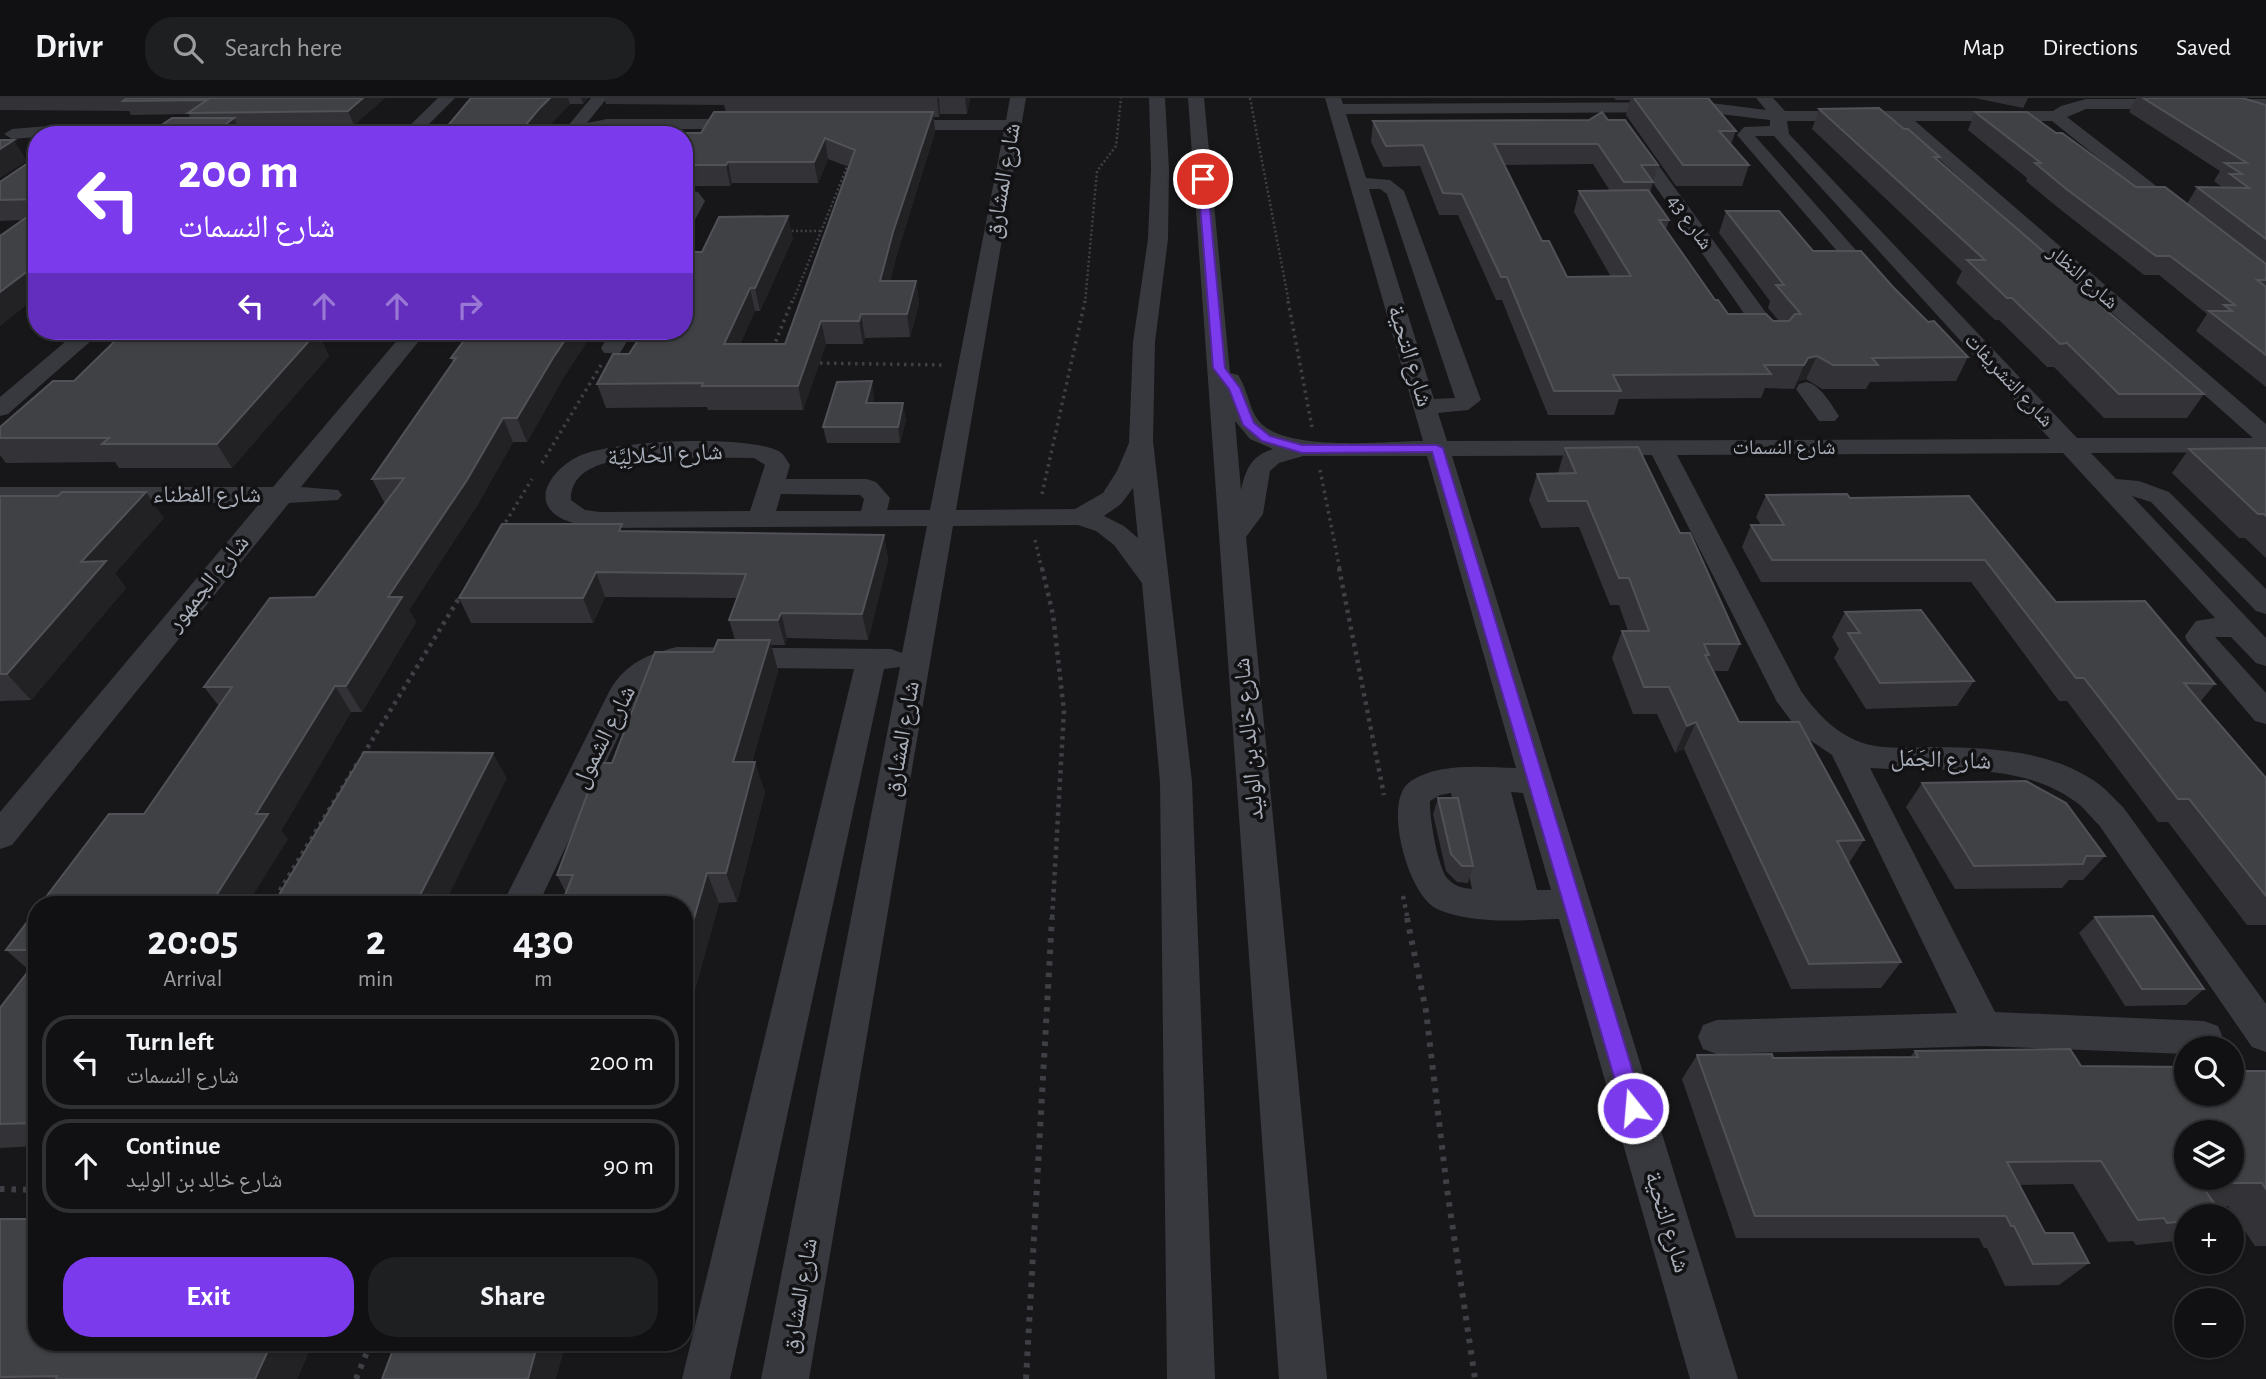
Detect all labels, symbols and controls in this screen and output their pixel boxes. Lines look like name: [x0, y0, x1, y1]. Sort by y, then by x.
search box: [145, 17, 635, 80]
icon: search: [169, 29, 207, 67]
text: Drivr: [35, 31, 103, 64]
text: Search here: [225, 35, 342, 61]
text: Map: [1962, 36, 2004, 60]
text: Directions: [2042, 36, 2138, 60]
text: Saved: [2176, 36, 2231, 60]
street label: شارع المشارق: [981, 121, 1027, 241]
text: 200 m: [178, 148, 299, 197]
pin: [1173, 149, 1233, 209]
icon: left: [63, 154, 154, 245]
icon: arrive: [1184, 160, 1222, 198]
street label: شارع 43: [1662, 191, 1717, 254]
text: شارع النسمات: [178, 211, 335, 243]
street label: شارع النظار: [2042, 240, 2122, 315]
icon: left: [232, 287, 270, 325]
icon: ahead: [305, 287, 343, 325]
icon: ahead: [378, 287, 416, 325]
icon: right: [451, 287, 489, 325]
street label: شارع التحية: [1381, 303, 1437, 410]
street label: شارع التشريفات: [1959, 329, 2057, 432]
street label: شارع النسمات: [1732, 437, 1836, 460]
street label: شارع الحَلالِيَّة: [607, 440, 723, 472]
street label: شارع الفطناء: [153, 483, 261, 509]
street label: شارع الجمهور: [162, 530, 255, 638]
street label: شارع خالِد بن الوليد: [1230, 657, 1270, 821]
street label: شارع المشارق: [880, 679, 926, 799]
street label: شارع الشمول: [568, 682, 642, 793]
street label: شارع الجَمَل: [1890, 746, 1992, 776]
text: 20:05: [147, 920, 238, 962]
text: 2: [366, 920, 385, 962]
text: 430: [513, 920, 574, 962]
text: Arrival: [163, 968, 222, 991]
text: min: [358, 968, 394, 991]
text: m: [534, 968, 552, 991]
text: Turn left: [126, 1029, 214, 1055]
map controls: [2174, 1036, 2244, 1358]
button: search: [2174, 1036, 2244, 1106]
icon: left: [67, 1043, 105, 1081]
text: 200 m: [590, 1049, 654, 1075]
text: شارع النسمات: [126, 1065, 239, 1088]
position arrow: [1596, 1071, 1670, 1145]
button: layers: [2174, 1120, 2244, 1190]
text: Continue: [126, 1133, 221, 1159]
icon: ahead: [67, 1147, 105, 1185]
text: 90 m: [603, 1153, 654, 1179]
text: شارع خالِد بن الوليد: [126, 1169, 282, 1192]
street label: شارع التحية: [1638, 1169, 1694, 1276]
button: +: [2174, 1204, 2244, 1274]
street label: شارع المشارق: [778, 1236, 824, 1356]
button: Exit: [63, 1257, 354, 1337]
button: Share: [368, 1257, 658, 1337]
button: −: [2174, 1288, 2244, 1358]

